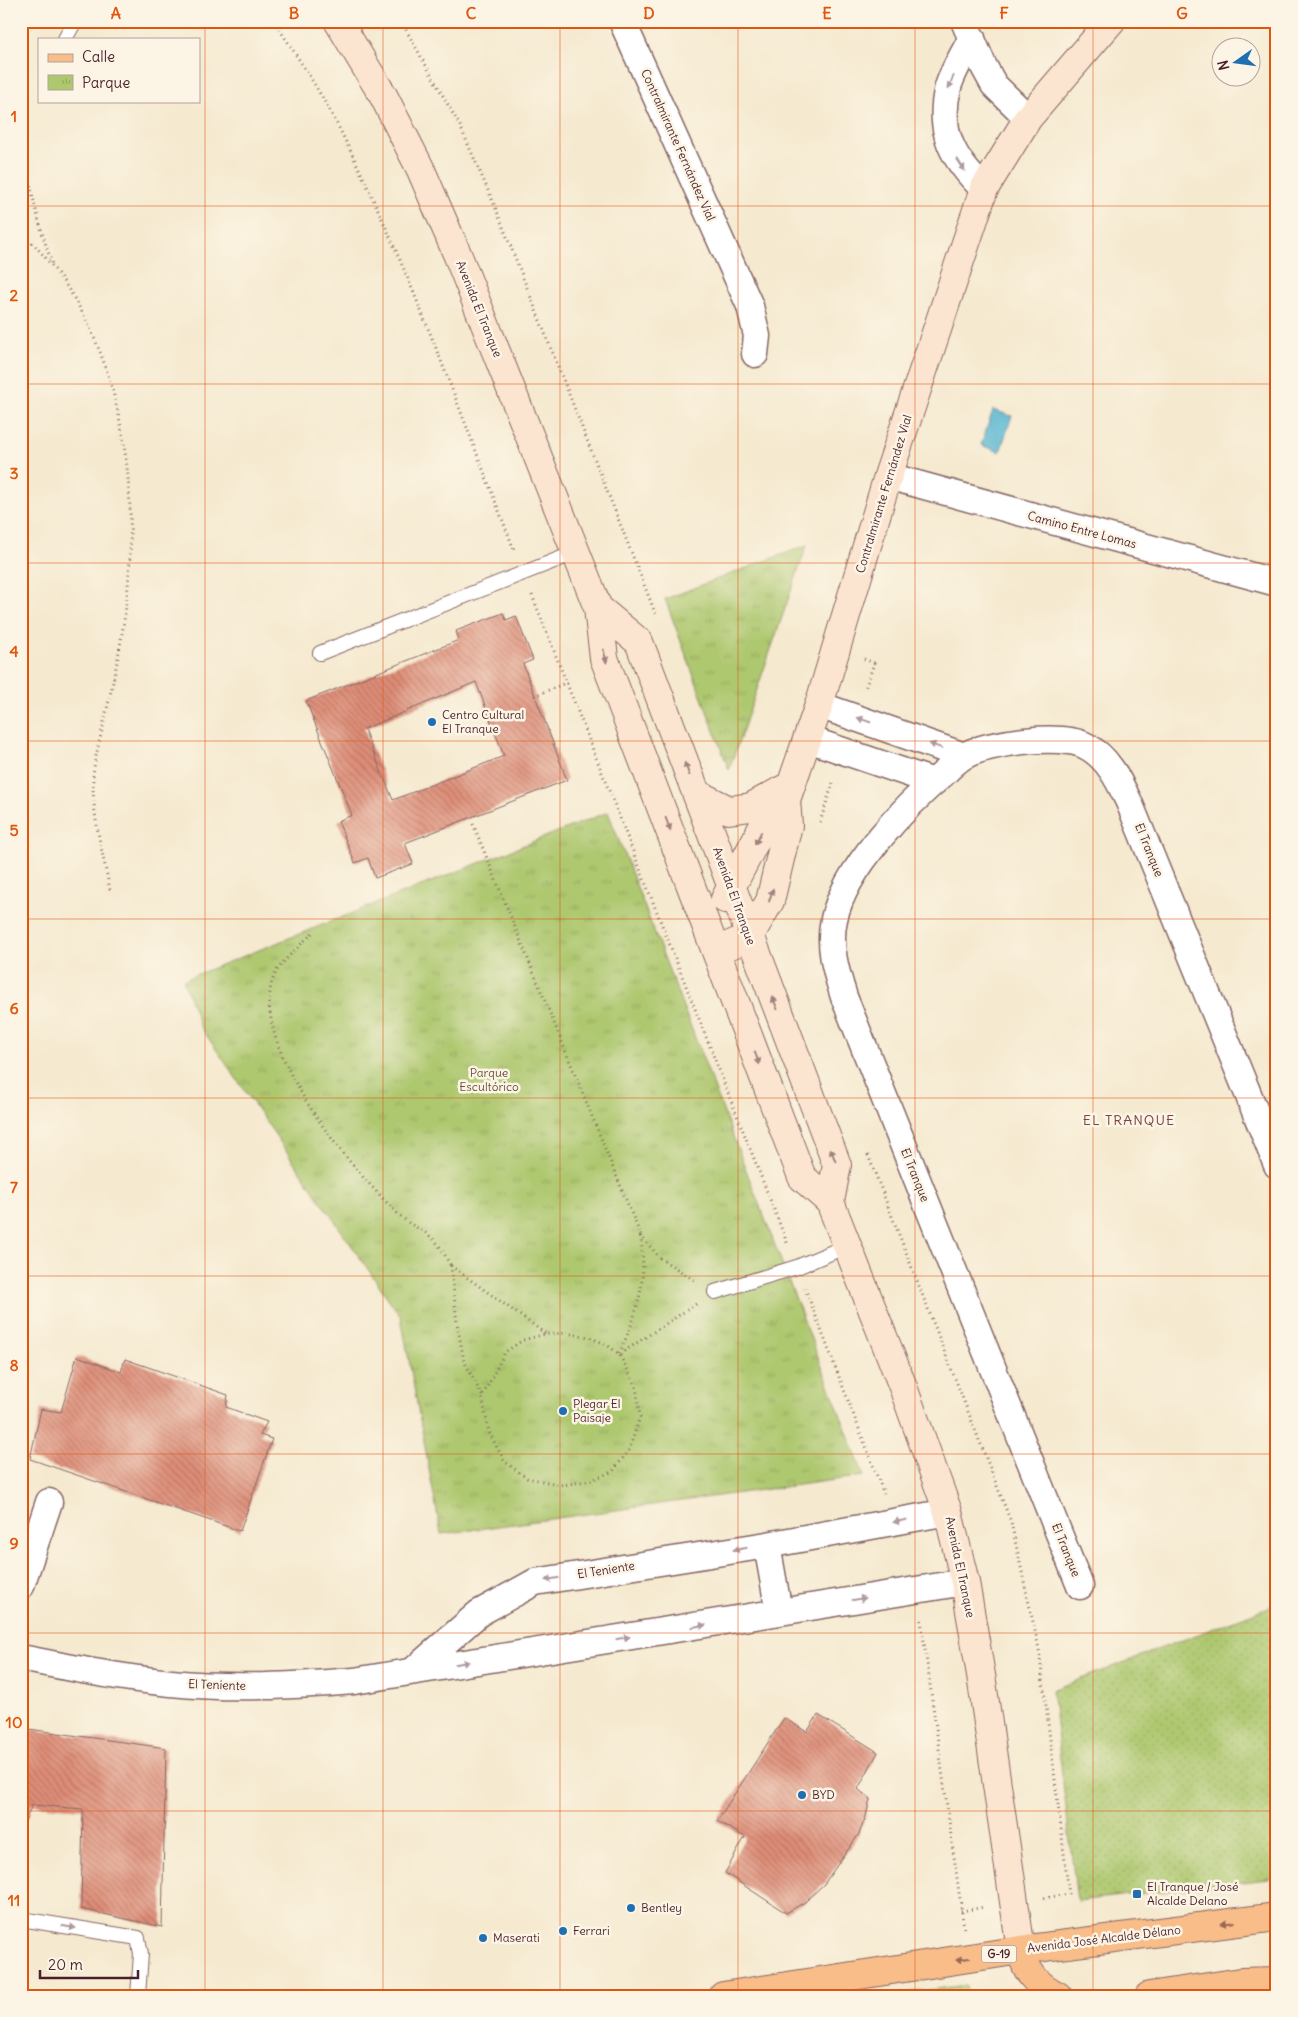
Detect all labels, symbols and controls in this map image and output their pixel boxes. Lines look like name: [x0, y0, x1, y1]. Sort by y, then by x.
text: A: [111, 3, 121, 23]
text: B: [289, 3, 300, 23]
text: C: [466, 3, 477, 23]
text: D: [643, 3, 655, 23]
text: E: [822, 3, 832, 23]
text: F: [999, 3, 1009, 23]
text: G: [1176, 3, 1188, 23]
legend: [38, 38, 200, 102]
north arrow: [1210, 38, 1260, 88]
text: Calle: [82, 47, 115, 66]
text: N: [1213, 58, 1233, 72]
street label: Contralmirante Fernández Vial: [638, 67, 719, 223]
text: Parque: [82, 73, 130, 92]
one-way arrow: [947, 75, 955, 90]
text: 1: [11, 106, 17, 126]
one-way arrow: [957, 158, 966, 172]
street label: Avenida El Tranque: [453, 258, 506, 359]
text: 2: [10, 285, 19, 305]
street label: Contralmirante Fernández Vial: [852, 413, 915, 575]
text: 3: [9, 463, 19, 483]
street label: Camino Entre Lomas: [1026, 508, 1138, 551]
text: 4: [9, 641, 19, 661]
one-way arrow: [601, 648, 609, 663]
place label: Centro Cultural El Tranque: [442, 707, 524, 736]
marker: Centro Cultural El Tranque: [426, 716, 438, 728]
one-way arrow: [856, 716, 871, 724]
one-way arrow: [929, 742, 944, 749]
one-way arrow: [683, 761, 691, 776]
one-way arrow: [665, 817, 672, 832]
text: 5: [9, 820, 19, 840]
street label: El Tranque: [1132, 821, 1167, 879]
one-way arrow: [754, 830, 762, 845]
street label: Avenida El Tranque: [710, 845, 759, 947]
one-way arrow: [768, 887, 776, 902]
one-way arrow: [771, 996, 778, 1011]
text: 6: [9, 998, 19, 1018]
one-way arrow: [753, 1051, 761, 1066]
park label: Parque Escultórico: [459, 1065, 519, 1094]
district label: EL TRANQUE: [1083, 1111, 1175, 1129]
street label: El Tranque: [898, 1146, 933, 1204]
one-way arrow: [829, 1147, 837, 1162]
text: 7: [10, 1177, 18, 1197]
text: 8: [9, 1355, 19, 1375]
place label: Plegar El Paisaje: [573, 1396, 620, 1425]
marker: Plegar El Paisaje: [557, 1405, 569, 1417]
street label: Avenida El Tranque: [942, 1515, 979, 1619]
one-way arrow: [892, 1517, 908, 1525]
street label: El Tranque: [1049, 1521, 1084, 1579]
text: 9: [9, 1533, 19, 1553]
one-way arrow: [732, 1545, 748, 1553]
street label: El Teniente: [576, 1558, 636, 1581]
one-way arrow: [543, 1576, 559, 1584]
one-way arrow: [852, 1595, 868, 1603]
one-way arrow: [691, 1621, 707, 1629]
one-way arrow: [615, 1634, 631, 1642]
one-way arrow: [454, 1659, 470, 1667]
street label: El Teniente: [188, 1676, 246, 1693]
text: 10: [6, 1712, 22, 1732]
place label: BYD: [812, 1787, 835, 1802]
marker: BYD: [796, 1789, 808, 1801]
place label: El Tranque / José Alcalde Delano: [1147, 1879, 1239, 1908]
marker: El Tranque / José Alcalde Delano: [1131, 1888, 1143, 1900]
text: 11: [8, 1890, 20, 1910]
place label: Bentley: [641, 1900, 682, 1915]
marker: Bentley: [625, 1902, 637, 1914]
one-way arrow: [1220, 1919, 1236, 1927]
street label: Avenida José Alcalde Délano: [1026, 1922, 1182, 1955]
one-way arrow: [62, 1923, 78, 1931]
place label: Ferrari: [573, 1923, 610, 1938]
marker: Ferrari: [557, 1925, 569, 1937]
place label: Maserati: [493, 1930, 540, 1945]
marker: Maserati: [477, 1932, 489, 1944]
road number: G-19: [982, 1946, 1016, 1962]
scale bar: [40, 1947, 138, 1979]
text: 20 m: [48, 1955, 83, 1974]
one-way arrow: [955, 1955, 971, 1963]

